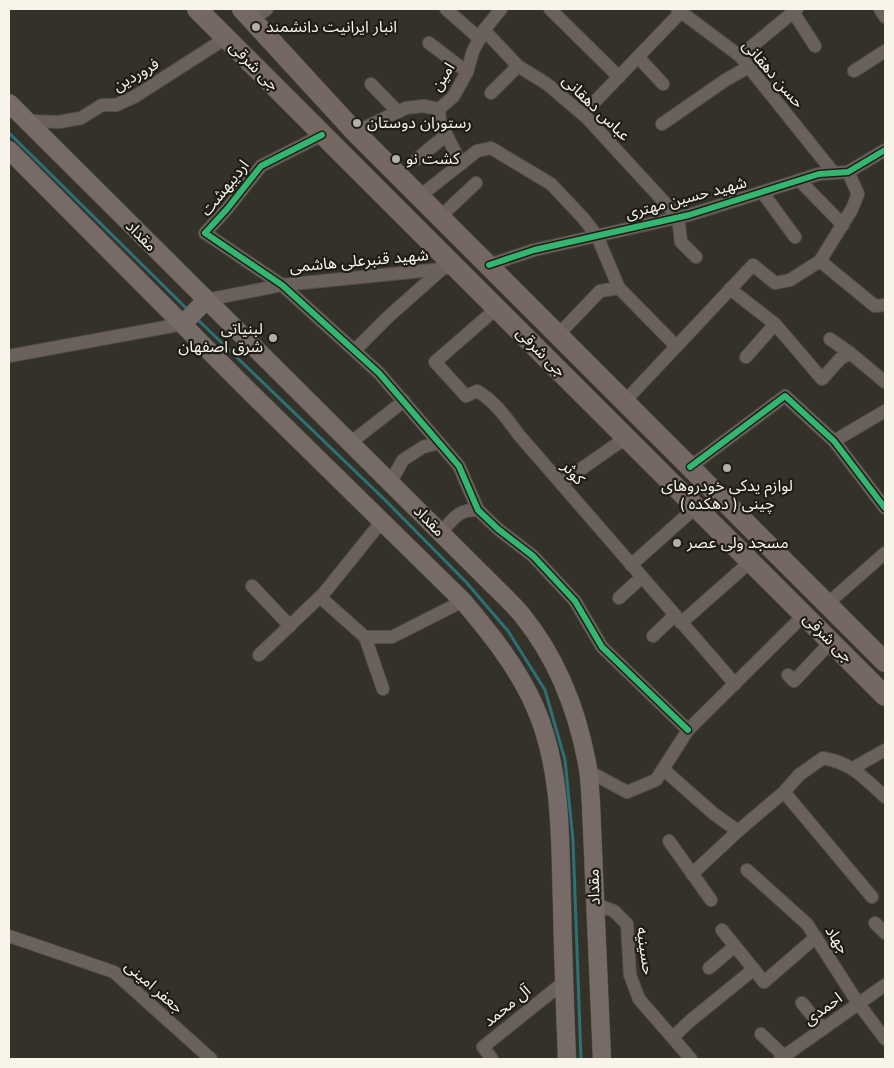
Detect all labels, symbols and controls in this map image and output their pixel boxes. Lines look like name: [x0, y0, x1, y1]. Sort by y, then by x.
place label: انبار ایرانیت دانشمند: [266, 16, 397, 38]
marker: انبار ایرانیت دانشمند: [250, 21, 262, 33]
street label: حسن دهقانی: [737, 35, 809, 113]
street label: جی شرقی: [224, 36, 284, 96]
street label: فروردین: [109, 53, 163, 97]
street label: امین: [426, 59, 460, 95]
street label: عباس دهقانی: [557, 70, 635, 146]
place label: رستوران دوستان: [367, 112, 472, 134]
marker: رستوران دوستان: [351, 117, 363, 129]
place label: کشت نو: [406, 148, 460, 170]
marker: کشت نو: [390, 153, 402, 165]
street label: اردیبهشت: [196, 155, 254, 221]
street label: شهید حسین مهتری: [623, 171, 749, 225]
street label: مقداد: [120, 215, 162, 257]
street label: شهید قنبرعلی هاشمی: [289, 244, 429, 278]
place label: لبنیاتی شرق اصفهان: [178, 318, 263, 358]
street label: جی شرقی: [511, 322, 571, 382]
marker: لبنیاتی شرق اصفهان: [267, 332, 279, 344]
street label: کوثر: [556, 455, 590, 490]
marker: لوازم یدکی خودروهای چینی ( دهکده ): [721, 462, 733, 474]
place label: لوازم یدکی خودروهای چینی ( دهکده ): [661, 475, 793, 515]
street label: مقداد: [408, 500, 450, 542]
place label: مسجد ولی عصر: [686, 532, 789, 554]
marker: مسجد ولی عصر: [671, 537, 683, 549]
street label: جی شرقی: [798, 608, 858, 668]
street label: مقداد: [582, 868, 606, 906]
street label: جهاد: [820, 922, 854, 958]
street label: حسینیه: [631, 926, 659, 976]
street label: جعفر امینی: [120, 955, 188, 1019]
street label: آل محمد: [479, 979, 536, 1032]
street label: احمدی: [799, 987, 847, 1031]

